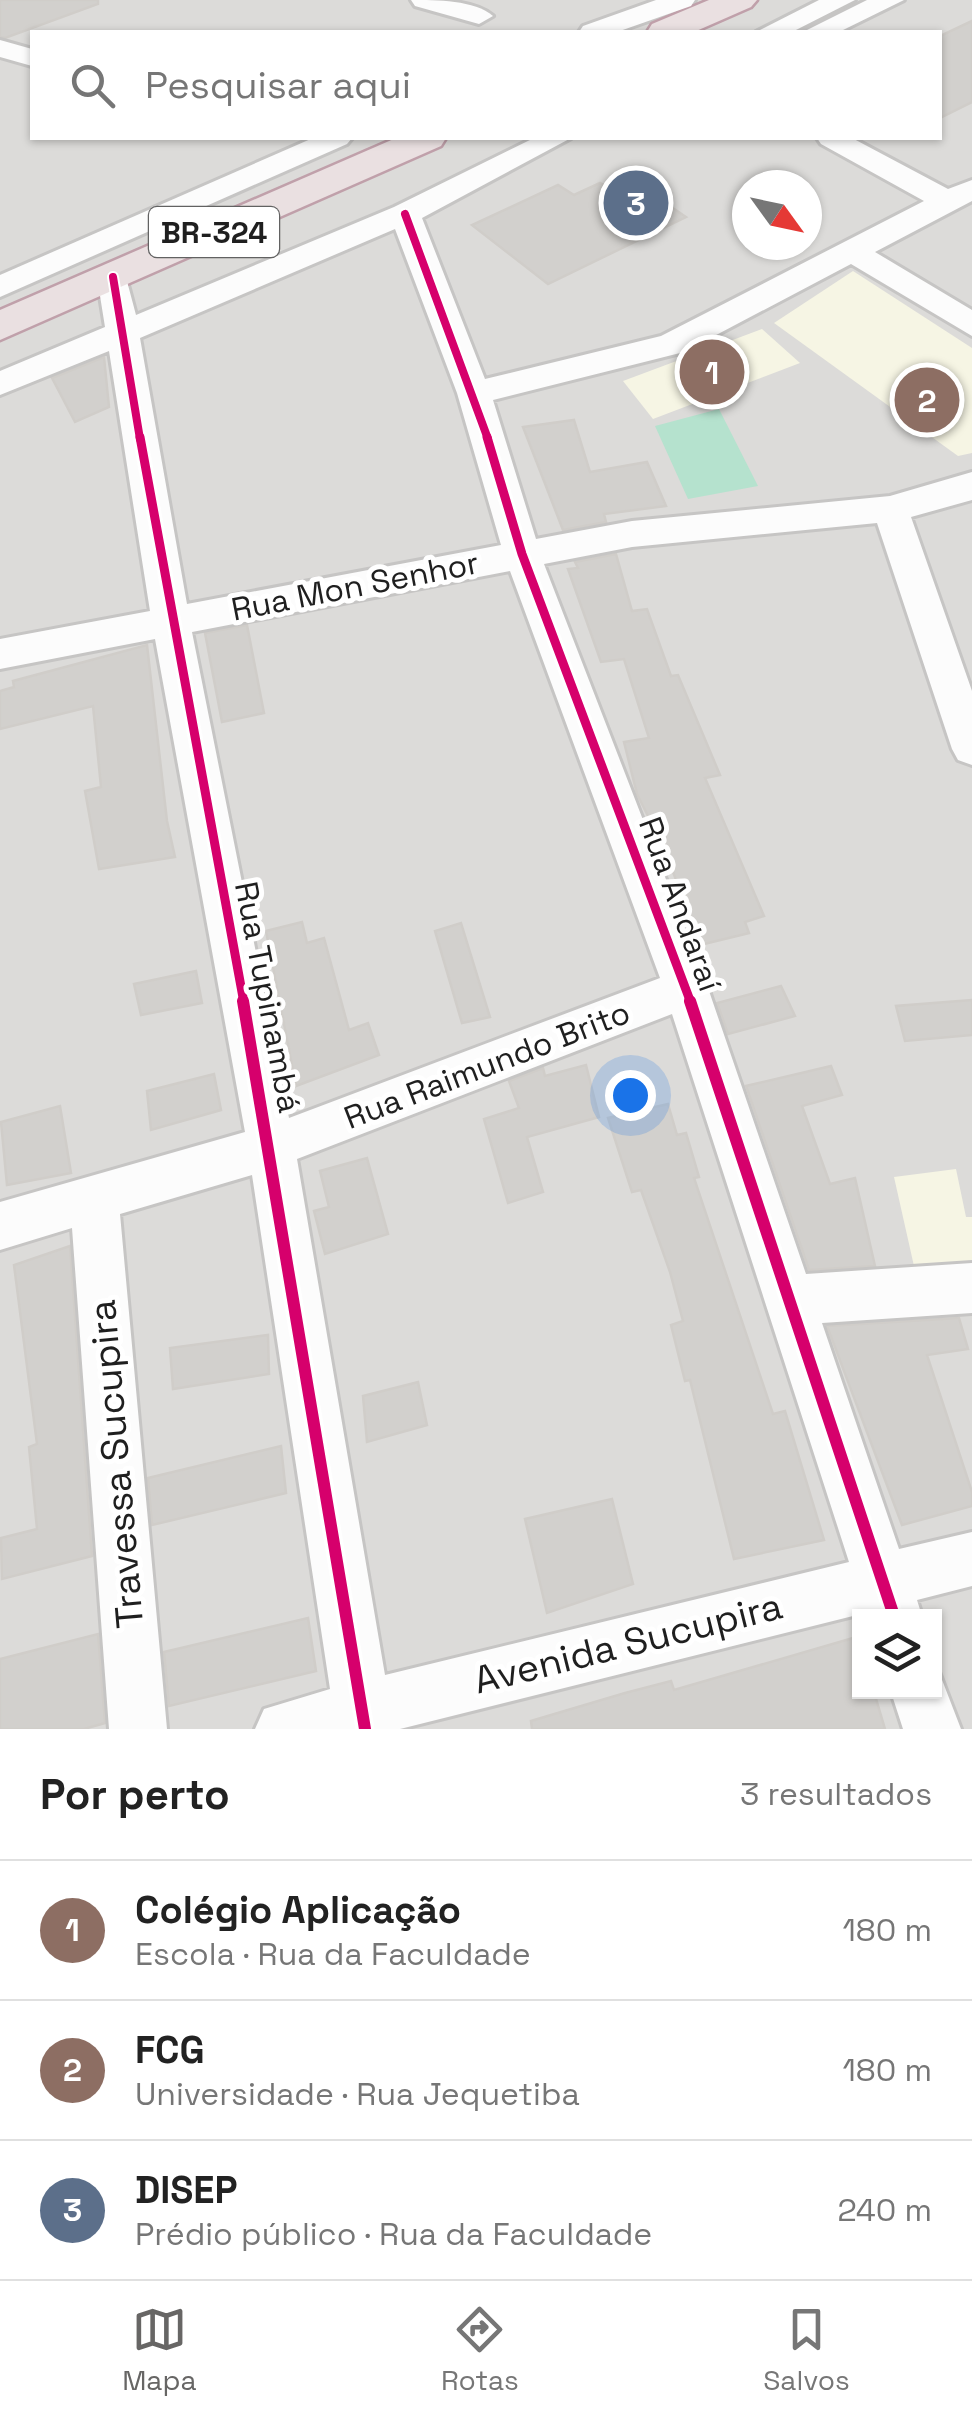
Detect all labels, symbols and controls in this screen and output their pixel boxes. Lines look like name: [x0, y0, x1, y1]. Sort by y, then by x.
search box: [30, 30, 942, 140]
icon: search: [65, 58, 120, 113]
text: Pesquisar aqui: [145, 61, 411, 109]
pin: 3: [604, 166, 668, 240]
north arrow: [732, 170, 822, 260]
road number: BR-324: [149, 207, 279, 257]
pin: 1: [680, 334, 744, 410]
pin: 2: [894, 362, 960, 438]
street label: Rua Mon Senhor: [228, 542, 482, 630]
street label: Rua Andaraí: [630, 811, 730, 997]
street label: Rua Tupinambá: [226, 878, 310, 1116]
street label: Rua Raimundo Brito: [338, 992, 636, 1138]
your location: [605, 1070, 656, 1121]
street label: Travessa Sucupira: [78, 1298, 154, 1630]
street label: Avenida Sucupira: [469, 1581, 787, 1705]
map controls: [852, 1609, 942, 1699]
button: layers: [852, 1609, 942, 1699]
text: Por perto: [40, 1768, 230, 1821]
text: 3 resultados: [740, 1774, 932, 1814]
text: Colégio Aplicação: [135, 1886, 461, 1934]
text: 1: [65, 1910, 80, 1950]
text: 180 m: [842, 1910, 932, 1950]
text: Escola · Rua da Faculdade: [135, 1934, 531, 1974]
text: FCG: [135, 2026, 205, 2074]
text: 2: [63, 2050, 82, 2090]
text: 180 m: [842, 2050, 932, 2090]
text: Universidade · Rua Jequetiba: [135, 2074, 580, 2114]
text: DISEP: [135, 2166, 237, 2214]
text: 3: [63, 2190, 82, 2230]
text: 240 m: [837, 2190, 932, 2230]
text: Prédio público · Rua da Faculdade: [135, 2214, 652, 2254]
tab: Mapa: [122, 2302, 197, 2398]
tab: Rotas: [441, 2302, 519, 2398]
tab: Salvos: [763, 2302, 850, 2398]

